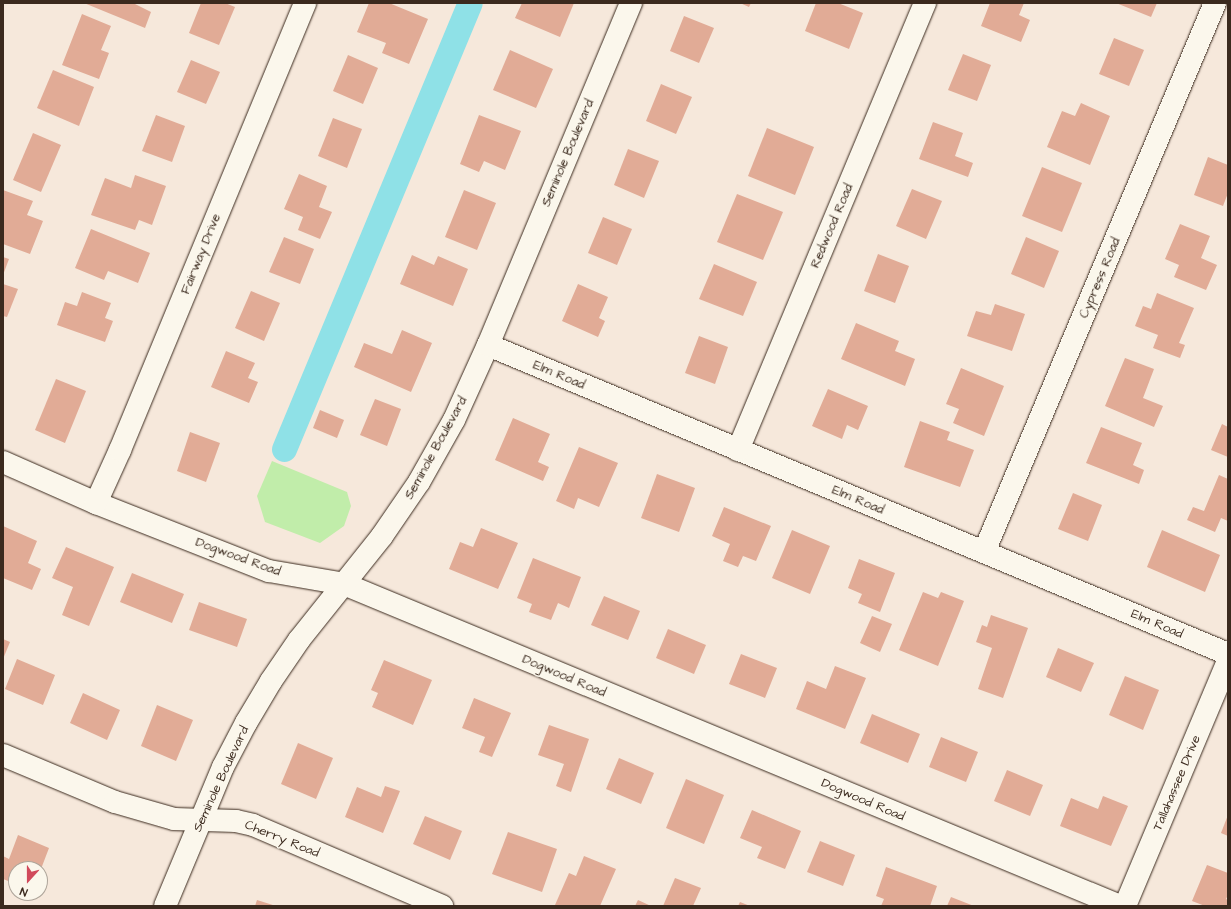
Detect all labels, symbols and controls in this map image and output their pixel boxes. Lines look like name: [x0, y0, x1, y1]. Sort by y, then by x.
street label: Seminole Boulevard: [538, 97, 598, 209]
street label: Redwood Road: [807, 182, 857, 270]
street label: Fairway Drive: [178, 211, 224, 297]
street label: Cypress Road: [1076, 235, 1124, 321]
street label: Elm Road: [531, 357, 587, 393]
street label: Seminole Boulevard: [401, 394, 471, 502]
street label: Elm Road: [830, 482, 886, 518]
street label: Dogwood Road: [193, 534, 283, 580]
street label: Elm Road: [1129, 606, 1185, 642]
street label: Dogwood Road: [520, 651, 608, 701]
street label: Seminole Boulevard: [190, 724, 252, 834]
street label: Tallahassee Drive: [1150, 733, 1204, 833]
street label: Dogwood Road: [819, 775, 907, 825]
street label: Cherry Road: [242, 817, 322, 861]
north arrow: [8, 861, 48, 901]
text: N: [18, 883, 30, 900]

